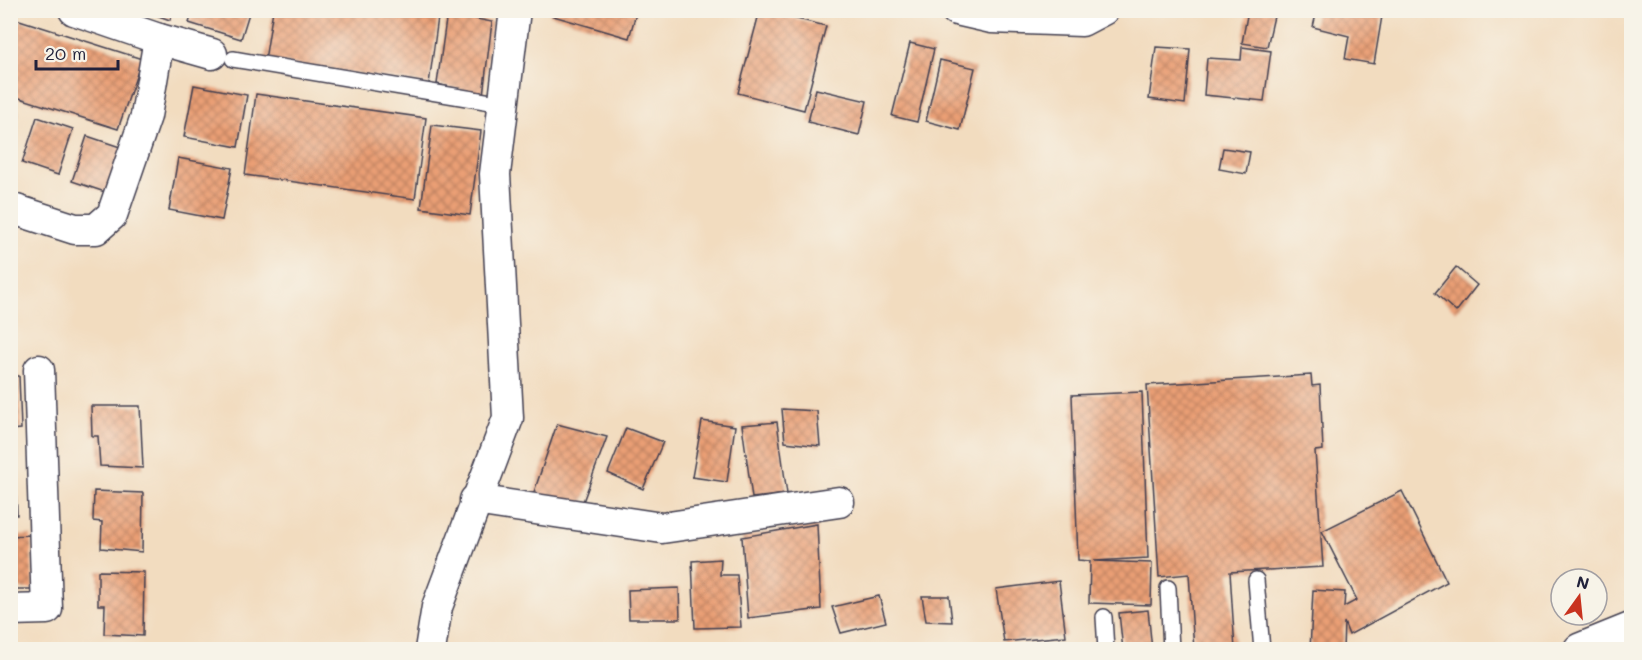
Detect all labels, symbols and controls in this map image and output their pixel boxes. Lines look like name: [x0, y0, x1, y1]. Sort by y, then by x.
scale bar: [36, 33, 118, 71]
text: 20 m: [45, 41, 86, 65]
north arrow: [1549, 567, 1609, 627]
text: N: [1574, 570, 1592, 594]

